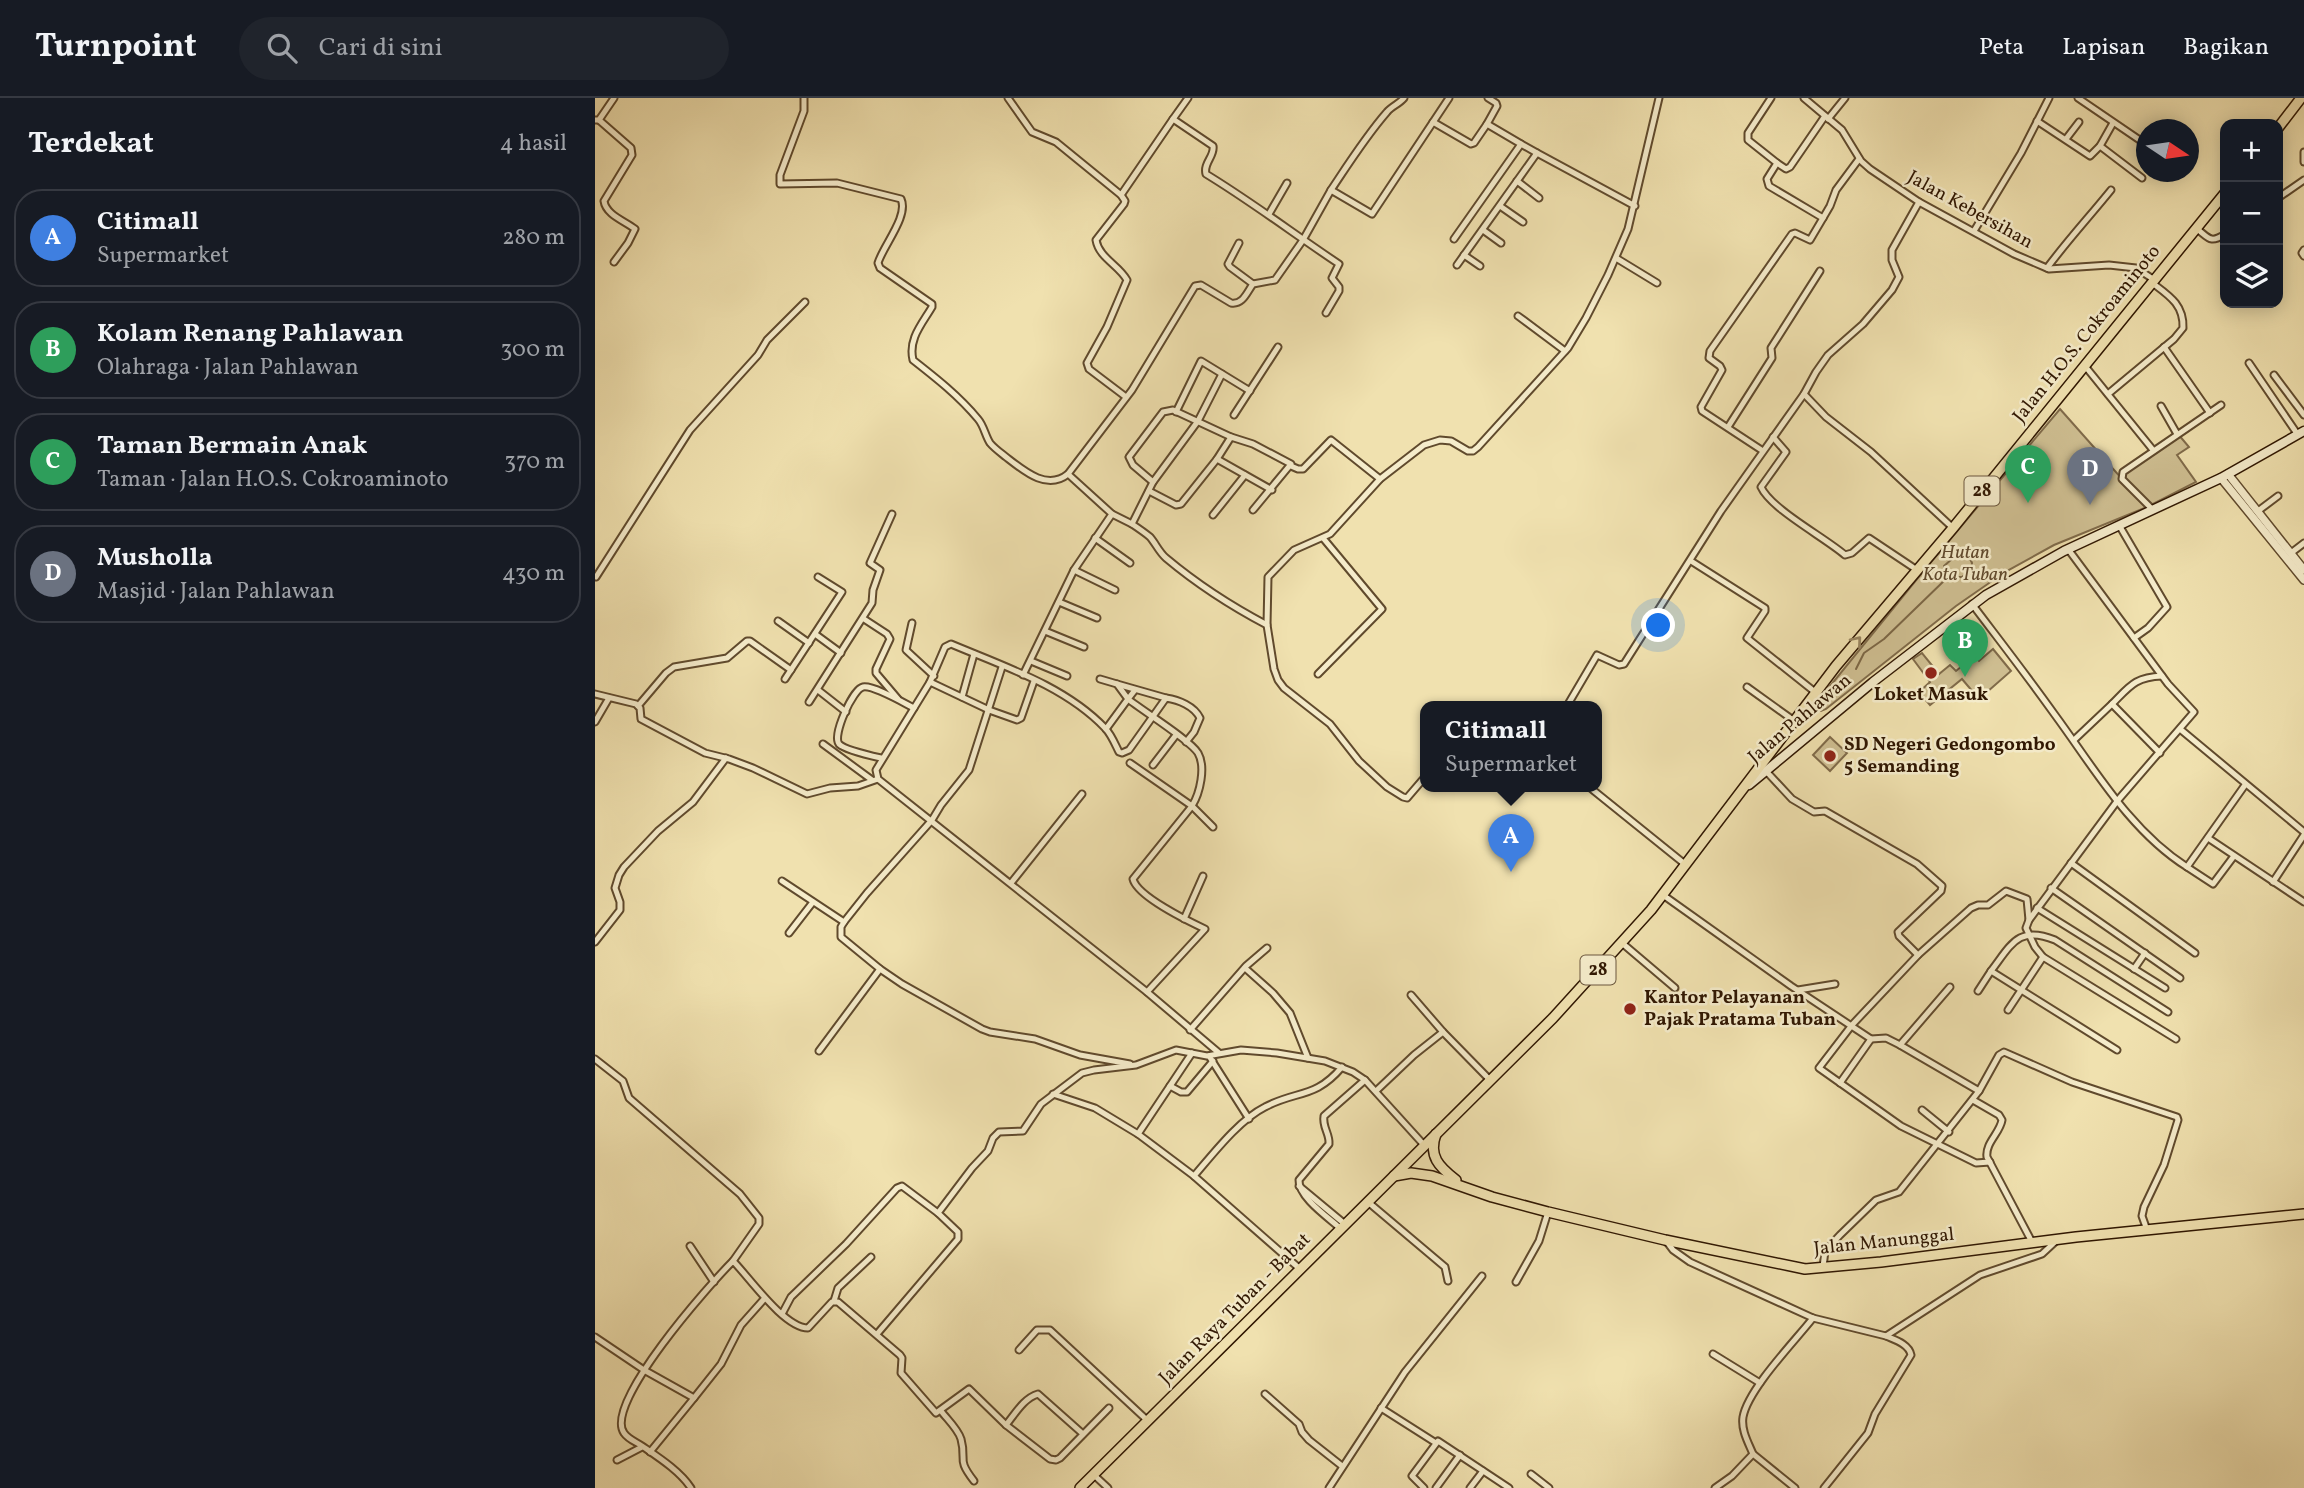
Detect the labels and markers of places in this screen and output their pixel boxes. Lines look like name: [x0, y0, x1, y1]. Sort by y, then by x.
pin: C: [2005, 445, 2051, 503]
pin: D: [2067, 447, 2113, 505]
pin: B: [1942, 619, 1988, 677]
marker: Loket Masuk: [1923, 665, 1939, 681]
place label: Loket Masuk: [1874, 682, 1989, 708]
place label: SD Negeri Gedongombo 5 Semanding: [1844, 732, 2056, 780]
marker: SD Negeri Gedongombo 5 Semanding: [1822, 748, 1838, 764]
pin: A: [1488, 814, 1534, 872]
place label: Kantor Pelayanan Pajak Pratama Tuban: [1644, 985, 1836, 1033]
marker: Kantor Pelayanan Pajak Pratama Tuban: [1622, 1001, 1638, 1017]

